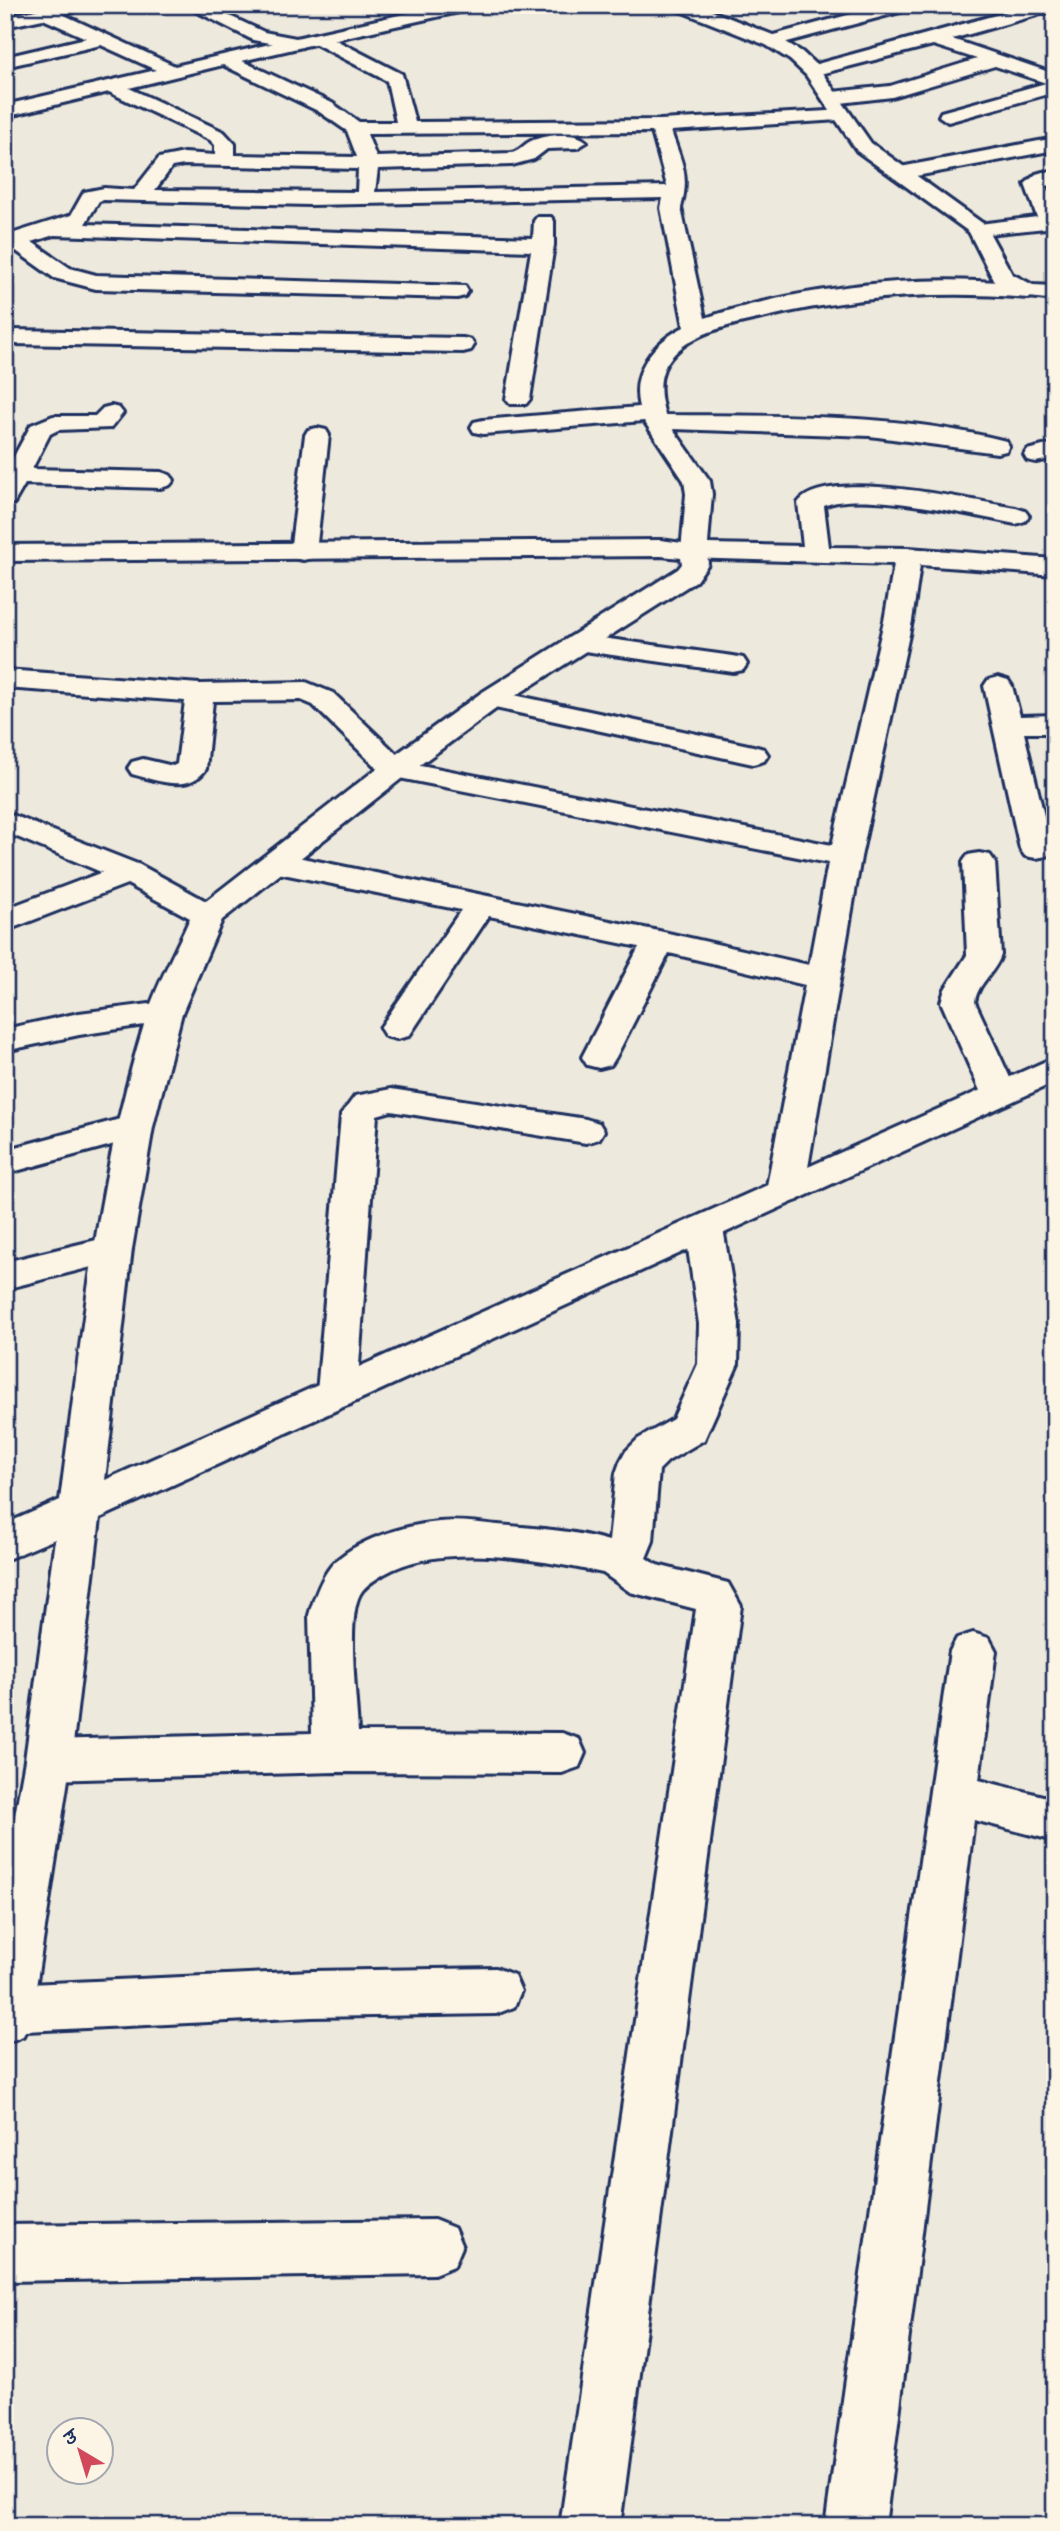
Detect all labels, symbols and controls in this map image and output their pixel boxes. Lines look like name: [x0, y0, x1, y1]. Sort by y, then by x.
north arrow: [46, 2416, 116, 2486]
text: उ: [57, 2421, 88, 2455]

